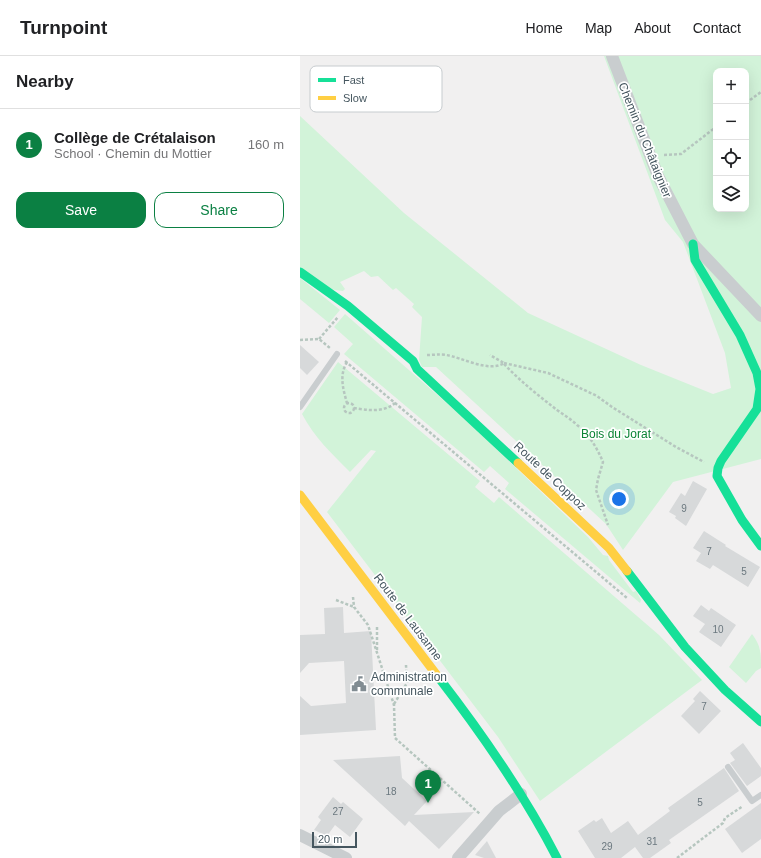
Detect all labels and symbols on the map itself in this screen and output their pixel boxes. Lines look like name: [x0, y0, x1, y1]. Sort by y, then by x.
legend: [310, 66, 442, 112]
text: Fast: [343, 74, 364, 86]
street label: Chemin du Châtaignier: [616, 80, 674, 200]
text: Slow: [343, 92, 367, 104]
park label: Bois du Jorat: [581, 427, 652, 441]
street label: Route de Coppoz: [511, 439, 589, 513]
your location: [609, 489, 629, 509]
house number: 9: [681, 503, 687, 514]
house number: 7: [706, 546, 712, 557]
house number: 5: [741, 566, 747, 577]
street label: Route de Lausanne: [371, 571, 445, 663]
house number: 10: [712, 624, 724, 635]
place label: Administration communale: [371, 670, 447, 698]
public building icon: Administration communale: [350, 675, 368, 693]
house number: 7: [701, 701, 707, 712]
pin: 1: [415, 770, 441, 803]
house number: 18: [385, 786, 397, 797]
house number: 5: [697, 797, 703, 808]
house number: 27: [332, 806, 344, 817]
scale bar: [312, 830, 357, 849]
house number: 31: [646, 836, 658, 847]
house number: 29: [601, 841, 613, 852]

